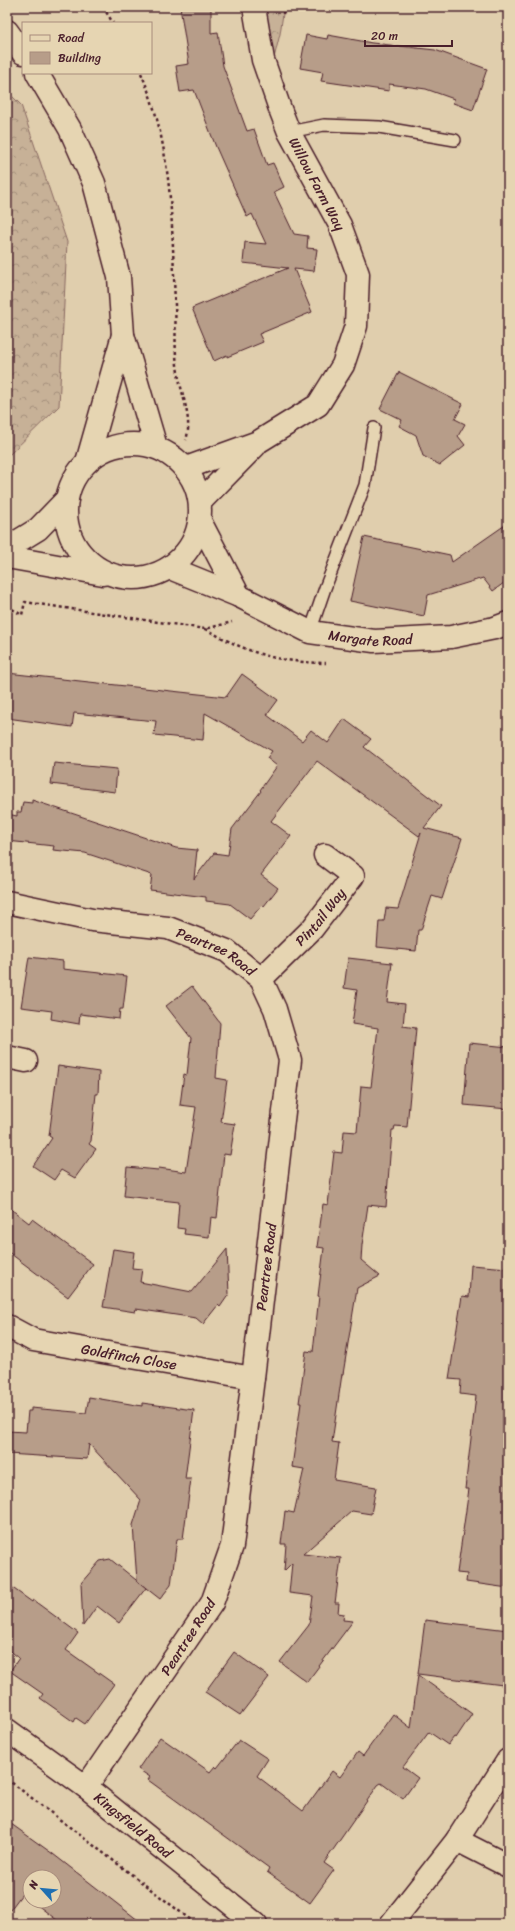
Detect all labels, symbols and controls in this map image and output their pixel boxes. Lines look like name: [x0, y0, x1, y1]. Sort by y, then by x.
legend: [22, 22, 152, 74]
scale bar: [365, 22, 452, 48]
text: 20 m: [371, 25, 398, 47]
text: Road: [58, 27, 85, 49]
text: Building: [58, 47, 101, 69]
street label: Willow Farm Way: [281, 133, 352, 236]
street label: Margate Road: [327, 623, 415, 654]
street label: Pintail Way: [289, 882, 353, 952]
street label: Peartree Road: [172, 920, 262, 984]
street label: Peartree Road: [249, 1220, 284, 1312]
street label: Goldfinch Close: [79, 1337, 179, 1378]
street label: Peartree Road: [154, 1592, 224, 1681]
street label: Kingsfield Road: [88, 1786, 179, 1866]
north arrow: [22, 1869, 62, 1909]
text: N: [23, 1877, 44, 1893]

